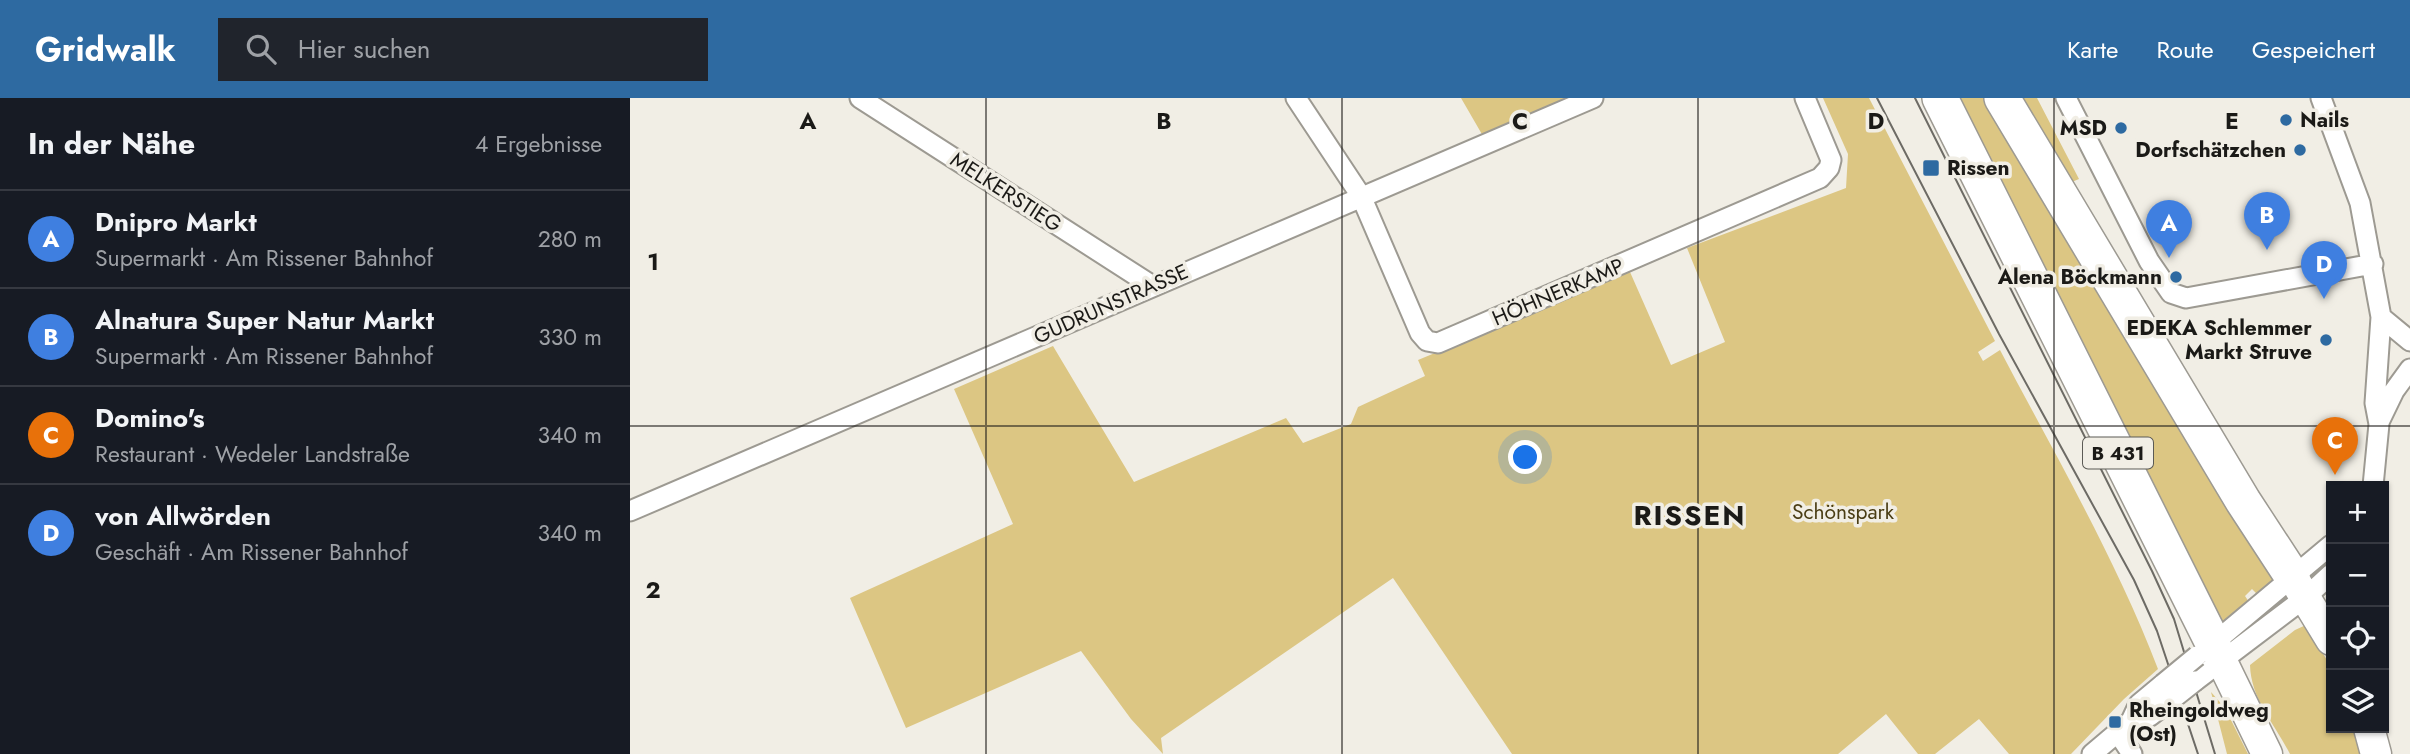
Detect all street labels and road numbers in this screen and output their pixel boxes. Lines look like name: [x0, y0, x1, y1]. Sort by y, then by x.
street label: MELKERSTIEG: [944, 145, 1068, 239]
street label: HÖHNERKAMP: [1487, 251, 1629, 333]
street label: GUDRUNSTRASSE: [1029, 256, 1193, 352]
road number: B 431: [2083, 438, 2153, 468]

